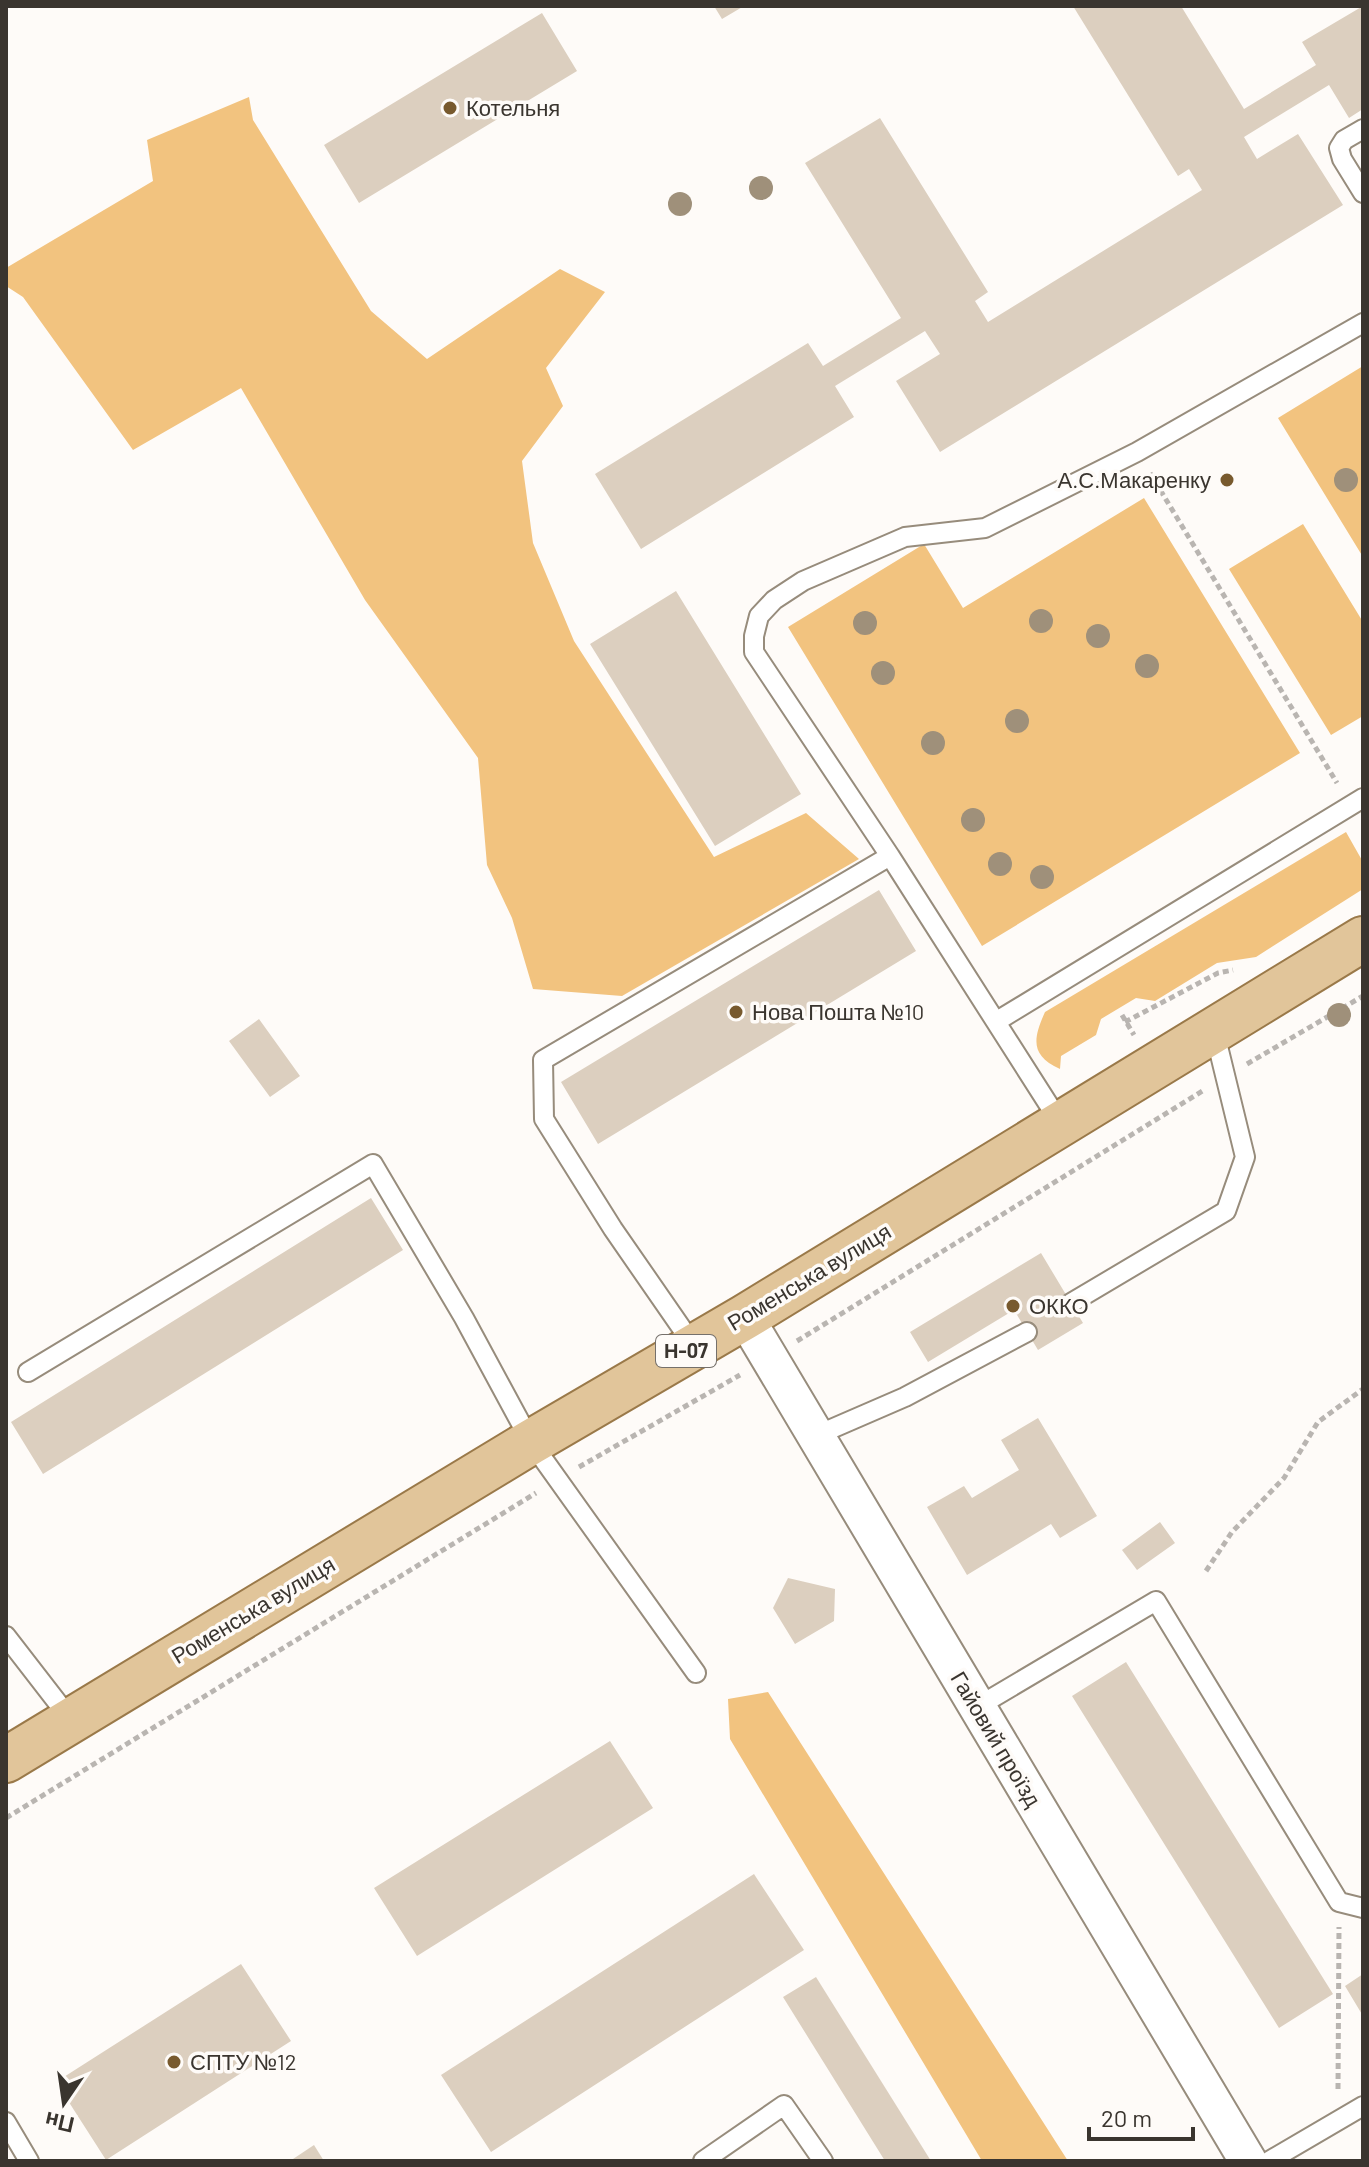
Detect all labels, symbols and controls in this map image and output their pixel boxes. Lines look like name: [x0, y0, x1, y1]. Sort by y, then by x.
place label: Котельня: [466, 94, 560, 120]
marker: Котельня: [441, 99, 459, 117]
place label: А.С.Макаренку: [1058, 466, 1211, 493]
marker: А.С.Макаренку: [1218, 471, 1236, 489]
place label: Нова Пошта №10: [752, 998, 924, 1024]
marker: Нова Пошта №10: [727, 1003, 745, 1021]
street label: Роменська вулиця: [722, 1217, 895, 1336]
place label: ОККО: [1029, 1292, 1089, 1318]
marker: ОККО: [1004, 1297, 1022, 1315]
road number: Н-07: [656, 1335, 716, 1367]
street label: Роменська вулиця: [166, 1550, 339, 1669]
street label: Гайовий проїзд: [945, 1666, 1047, 1811]
place label: СПТУ №12: [190, 2048, 297, 2074]
marker: СПТУ №12: [165, 2053, 183, 2071]
north arrow: [24, 2063, 104, 2143]
scale bar: [1089, 2091, 1193, 2141]
text: 20 m: [1101, 2103, 1152, 2132]
text: Пн: [42, 2108, 76, 2139]

